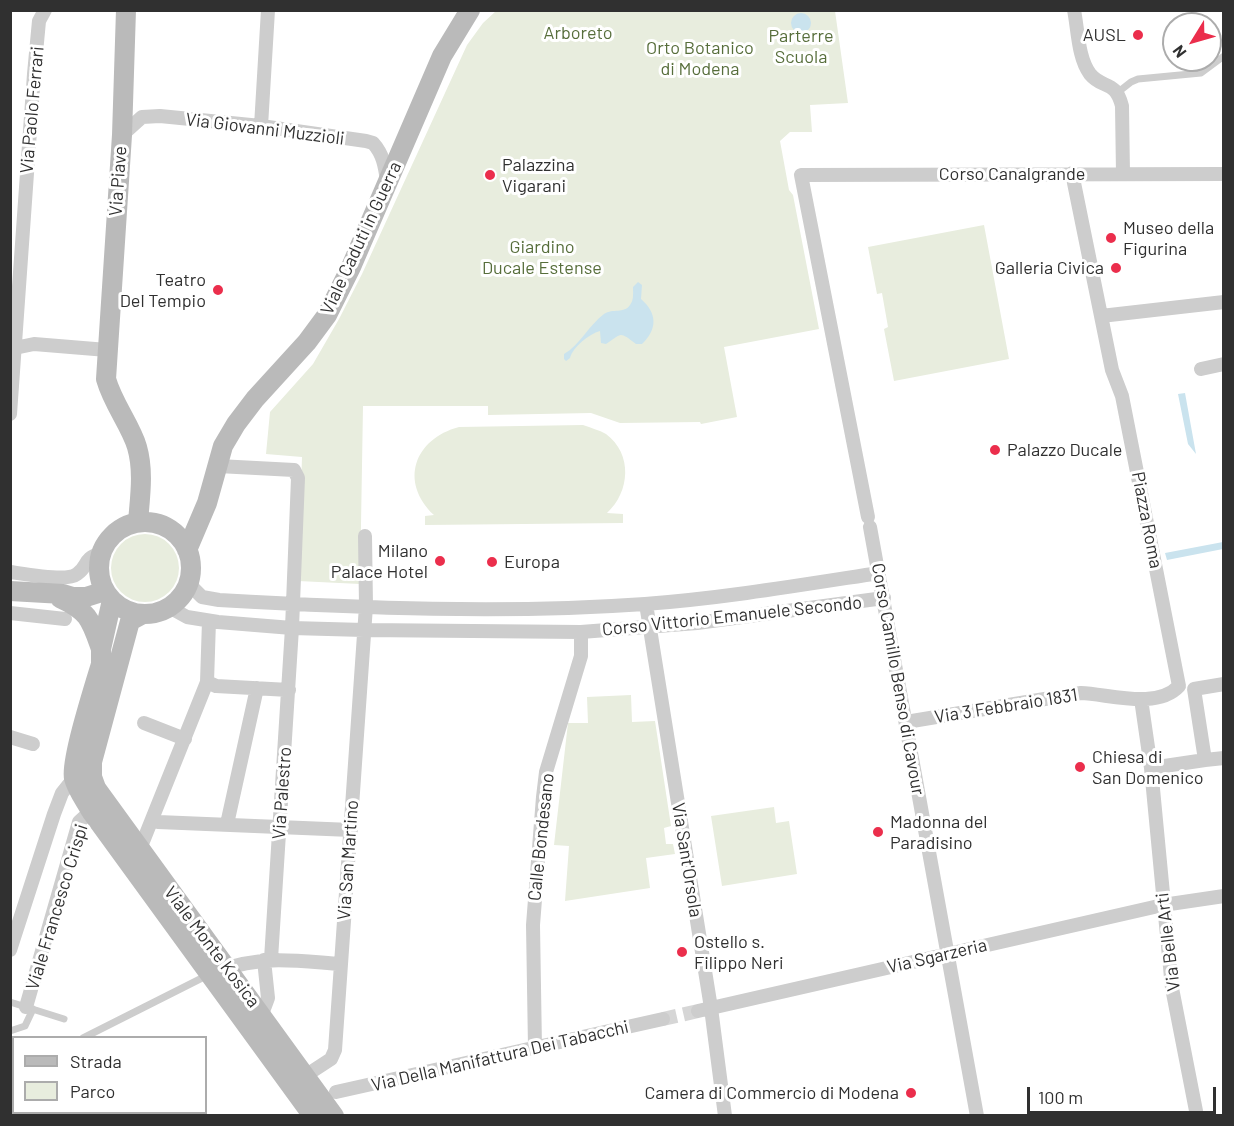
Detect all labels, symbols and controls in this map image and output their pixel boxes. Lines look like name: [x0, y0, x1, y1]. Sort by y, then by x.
north arrow: [1162, 12, 1222, 72]
park label: Arboreto: [543, 22, 613, 44]
place label: AUSL: [1083, 24, 1126, 46]
park label: Parterre Scuola: [768, 25, 834, 68]
marker: AUSL: [1131, 28, 1145, 42]
park label: Orto Botanico di Modena: [646, 37, 754, 80]
text: N: [1168, 42, 1190, 62]
street label: Via Paolo Ferrari: [16, 45, 48, 175]
street label: Via Giovanni Muzzioli: [184, 109, 346, 149]
street label: Via Piave: [105, 145, 131, 217]
place label: Palazzina Vigarani: [502, 154, 575, 196]
street label: Viale Caduti in Guerra: [316, 158, 406, 318]
street label: Corso Canalgrande: [939, 163, 1085, 185]
marker: Palazzina Vigarani: [483, 168, 497, 182]
place label: Museo della Figurina: [1123, 217, 1214, 260]
marker: Museo della Figurina: [1104, 231, 1118, 245]
park label: Giardino Ducale Estense: [482, 236, 602, 278]
place label: Galleria Civica: [995, 257, 1104, 279]
marker: Galleria Civica: [1109, 261, 1123, 275]
place label: Teatro Del Tempio: [120, 269, 206, 312]
marker: Teatro Del Tempio: [211, 283, 225, 297]
place label: Palazzo Ducale: [1007, 439, 1122, 461]
marker: Palazzo Ducale: [988, 443, 1002, 457]
street label: Piazza Roma: [1127, 470, 1167, 570]
place label: Milano Palace Hotel: [331, 540, 428, 582]
place label: Europa: [504, 551, 560, 573]
marker: Milano Palace Hotel: [433, 554, 447, 568]
marker: Europa: [485, 555, 499, 569]
street label: Corso Camillo Benso di Cavour: [867, 561, 929, 797]
street label: Corso Vittorio Emanuele Secondo: [601, 592, 863, 640]
street label: Via 3 Febbraio 1831: [933, 684, 1079, 728]
street label: Via Palestro: [268, 746, 296, 840]
place label: Chiesa di San Domenico: [1092, 746, 1204, 789]
marker: Chiesa di San Domenico: [1073, 760, 1087, 774]
street label: Calle Bondesano: [524, 772, 558, 902]
street label: Via San Martino: [333, 799, 363, 921]
street label: Via Sant'Orsola: [667, 801, 707, 919]
place label: Madonna del Paradisino: [890, 811, 987, 854]
street label: Viale Francesco Crispi: [21, 821, 93, 993]
marker: Madonna del Paradisino: [871, 825, 885, 839]
street label: Viale Monte Kosica: [159, 882, 265, 1012]
street label: Via Belle Arti: [1151, 891, 1185, 993]
place label: Ostello s. Filippo Neri: [694, 931, 784, 974]
street label: Via Sgarzeria: [885, 934, 989, 978]
marker: Ostello s. Filippo Neri: [675, 945, 689, 959]
street label: Via Della Manifattura Dei Tabacchi: [369, 1016, 631, 1096]
legend: [12, 1036, 207, 1114]
text: Strada: [70, 1050, 122, 1072]
scale bar: [1030, 1075, 1219, 1113]
text: Parco: [70, 1080, 115, 1102]
place label: Camera di Commercio di Modena: [645, 1082, 899, 1104]
marker: Camera di Commercio di Modena: [904, 1086, 918, 1100]
text: 100 m: [1038, 1086, 1083, 1108]

